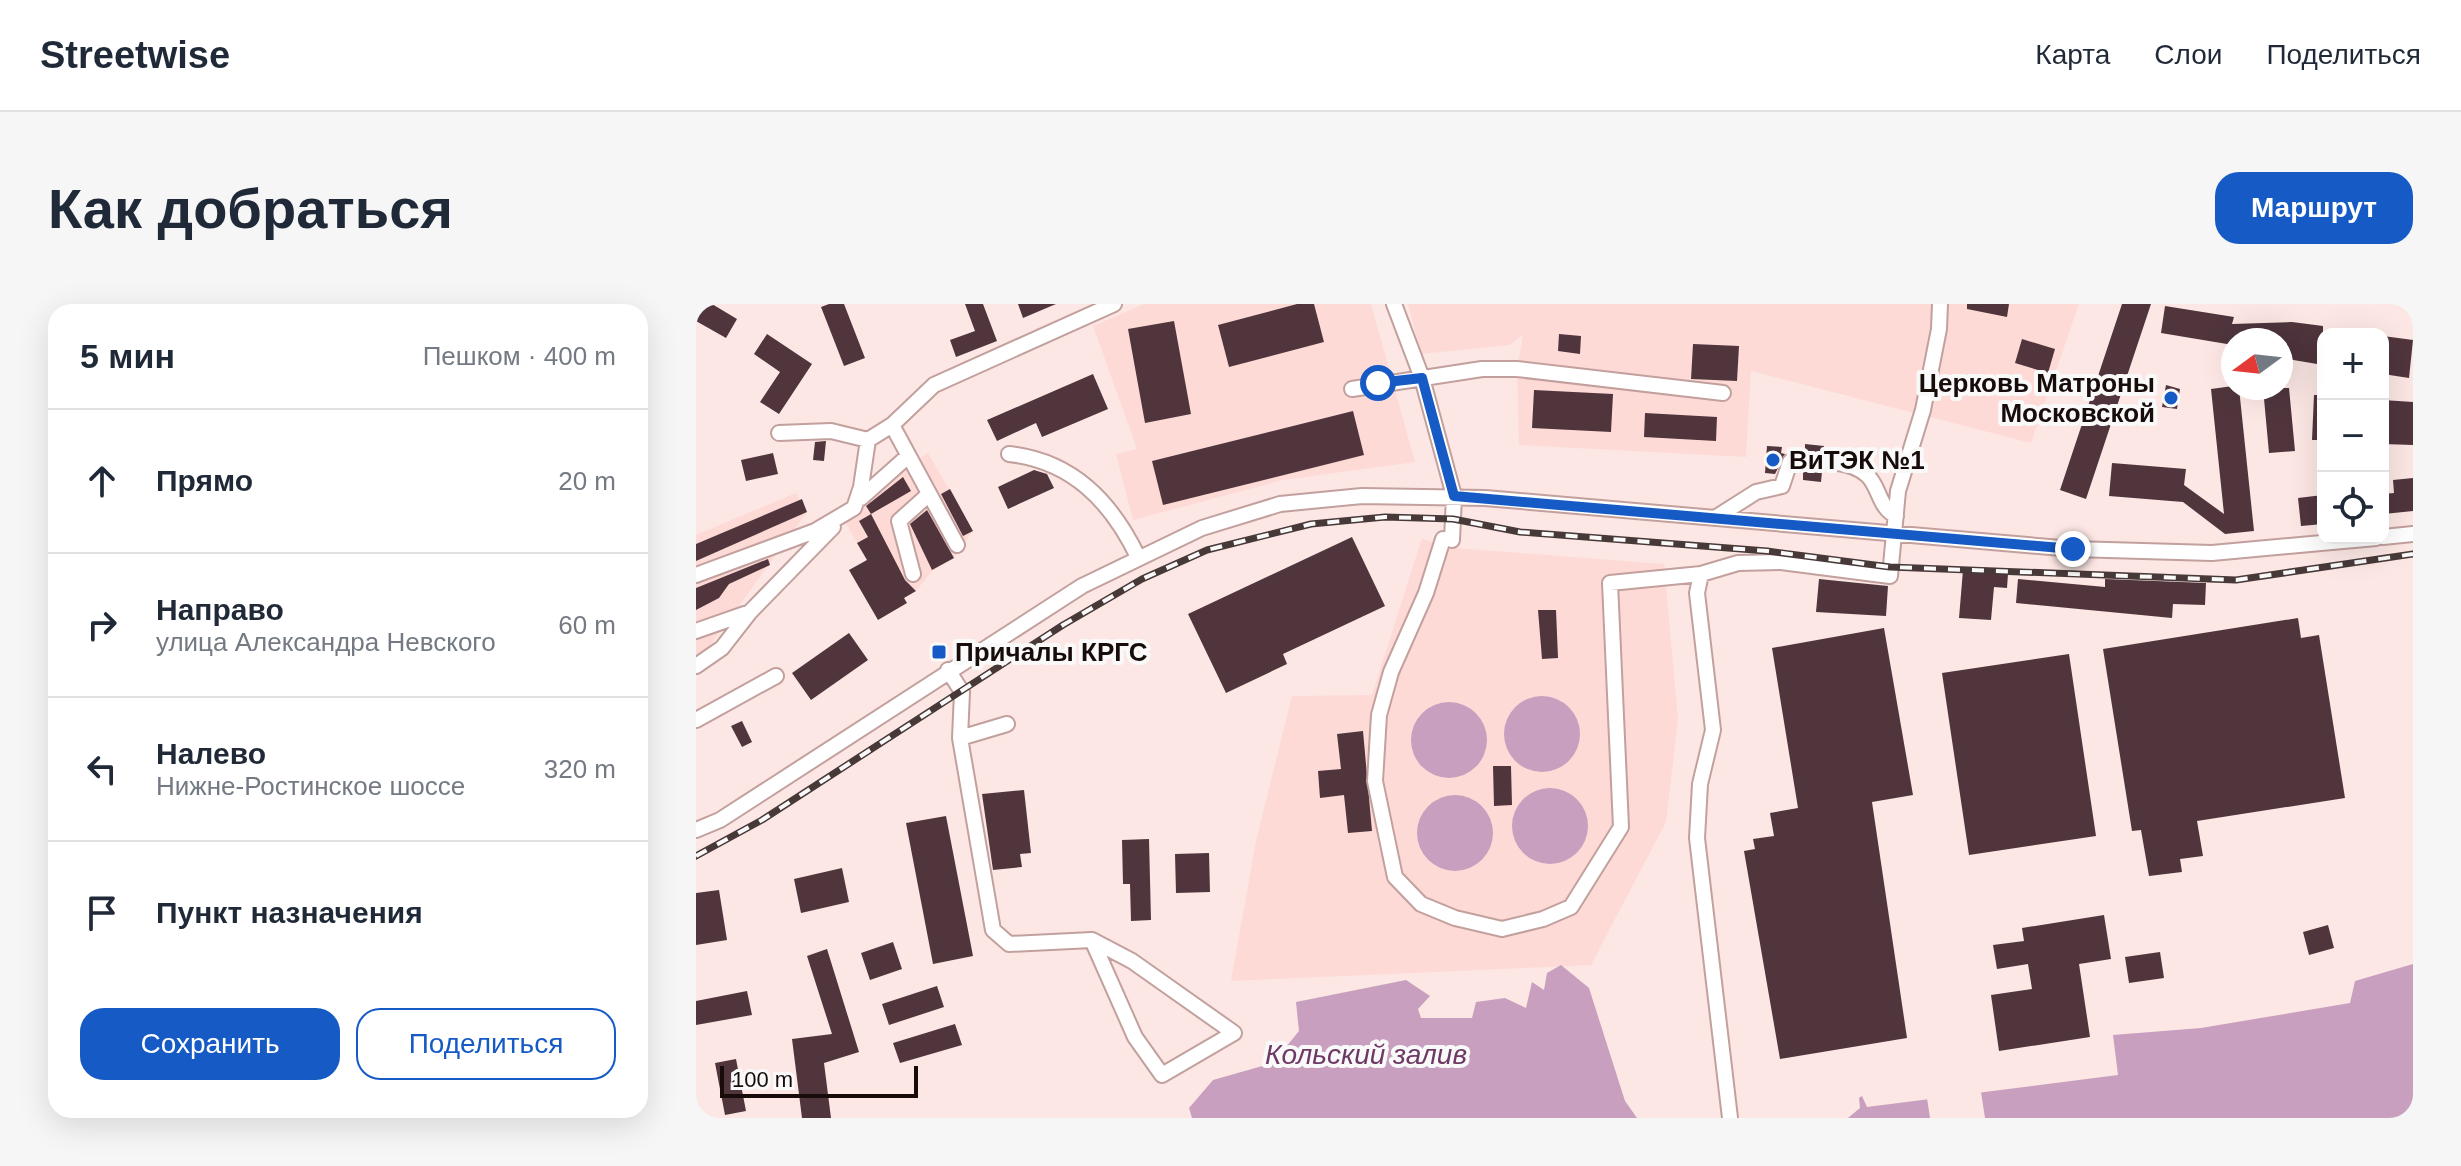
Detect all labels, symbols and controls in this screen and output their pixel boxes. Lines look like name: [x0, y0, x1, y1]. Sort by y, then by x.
text: Streetwise: [40, 34, 230, 76]
text: Карта: [2035, 39, 2110, 70]
text: Слои: [2154, 39, 2222, 70]
text: Поделиться: [2266, 39, 2421, 70]
button: Маршрут: [2215, 172, 2413, 244]
text: Как добраться: [48, 177, 453, 240]
north arrow: [2221, 328, 2293, 400]
map controls: [2317, 328, 2389, 544]
button: +: [2317, 328, 2389, 400]
text: 5 мин: [80, 337, 175, 375]
text: Пешком · 400 m: [423, 341, 616, 371]
route start: [1360, 365, 1396, 401]
place label: Церковь Матроны Московской: [1919, 368, 2155, 428]
marker: Церковь Матроны Московской: [2162, 389, 2180, 407]
button: −: [2317, 400, 2389, 472]
place label: ВиТЭК №1: [1789, 445, 1925, 475]
marker: ВиТЭК №1: [1764, 451, 1782, 469]
icon: ahead: [80, 459, 124, 503]
text: Прямо: [156, 464, 253, 497]
text: 20 m: [558, 466, 616, 496]
button: locate: [2317, 472, 2389, 544]
route end: [2055, 531, 2091, 567]
text: Направо: [156, 593, 284, 626]
icon: right: [80, 603, 124, 647]
text: 60 m: [558, 610, 616, 640]
text: улица Александра Невского: [156, 627, 496, 657]
place label: Причалы КРГС: [955, 637, 1148, 667]
marker: Причалы КРГС: [930, 643, 948, 661]
text: Налево: [156, 737, 266, 770]
icon: left: [80, 747, 124, 791]
text: 320 m: [544, 754, 616, 784]
text: Нижне-Ростинское шоссе: [156, 771, 465, 801]
icon: arrive: [80, 891, 124, 935]
text: Пункт назначения: [156, 896, 423, 929]
button: Сохранить: [80, 1008, 340, 1080]
button: Поделиться: [356, 1008, 616, 1080]
water label: Кольский залив: [1265, 1039, 1467, 1070]
scale bar: [720, 1062, 918, 1098]
text: 100 m: [732, 1067, 793, 1092]

